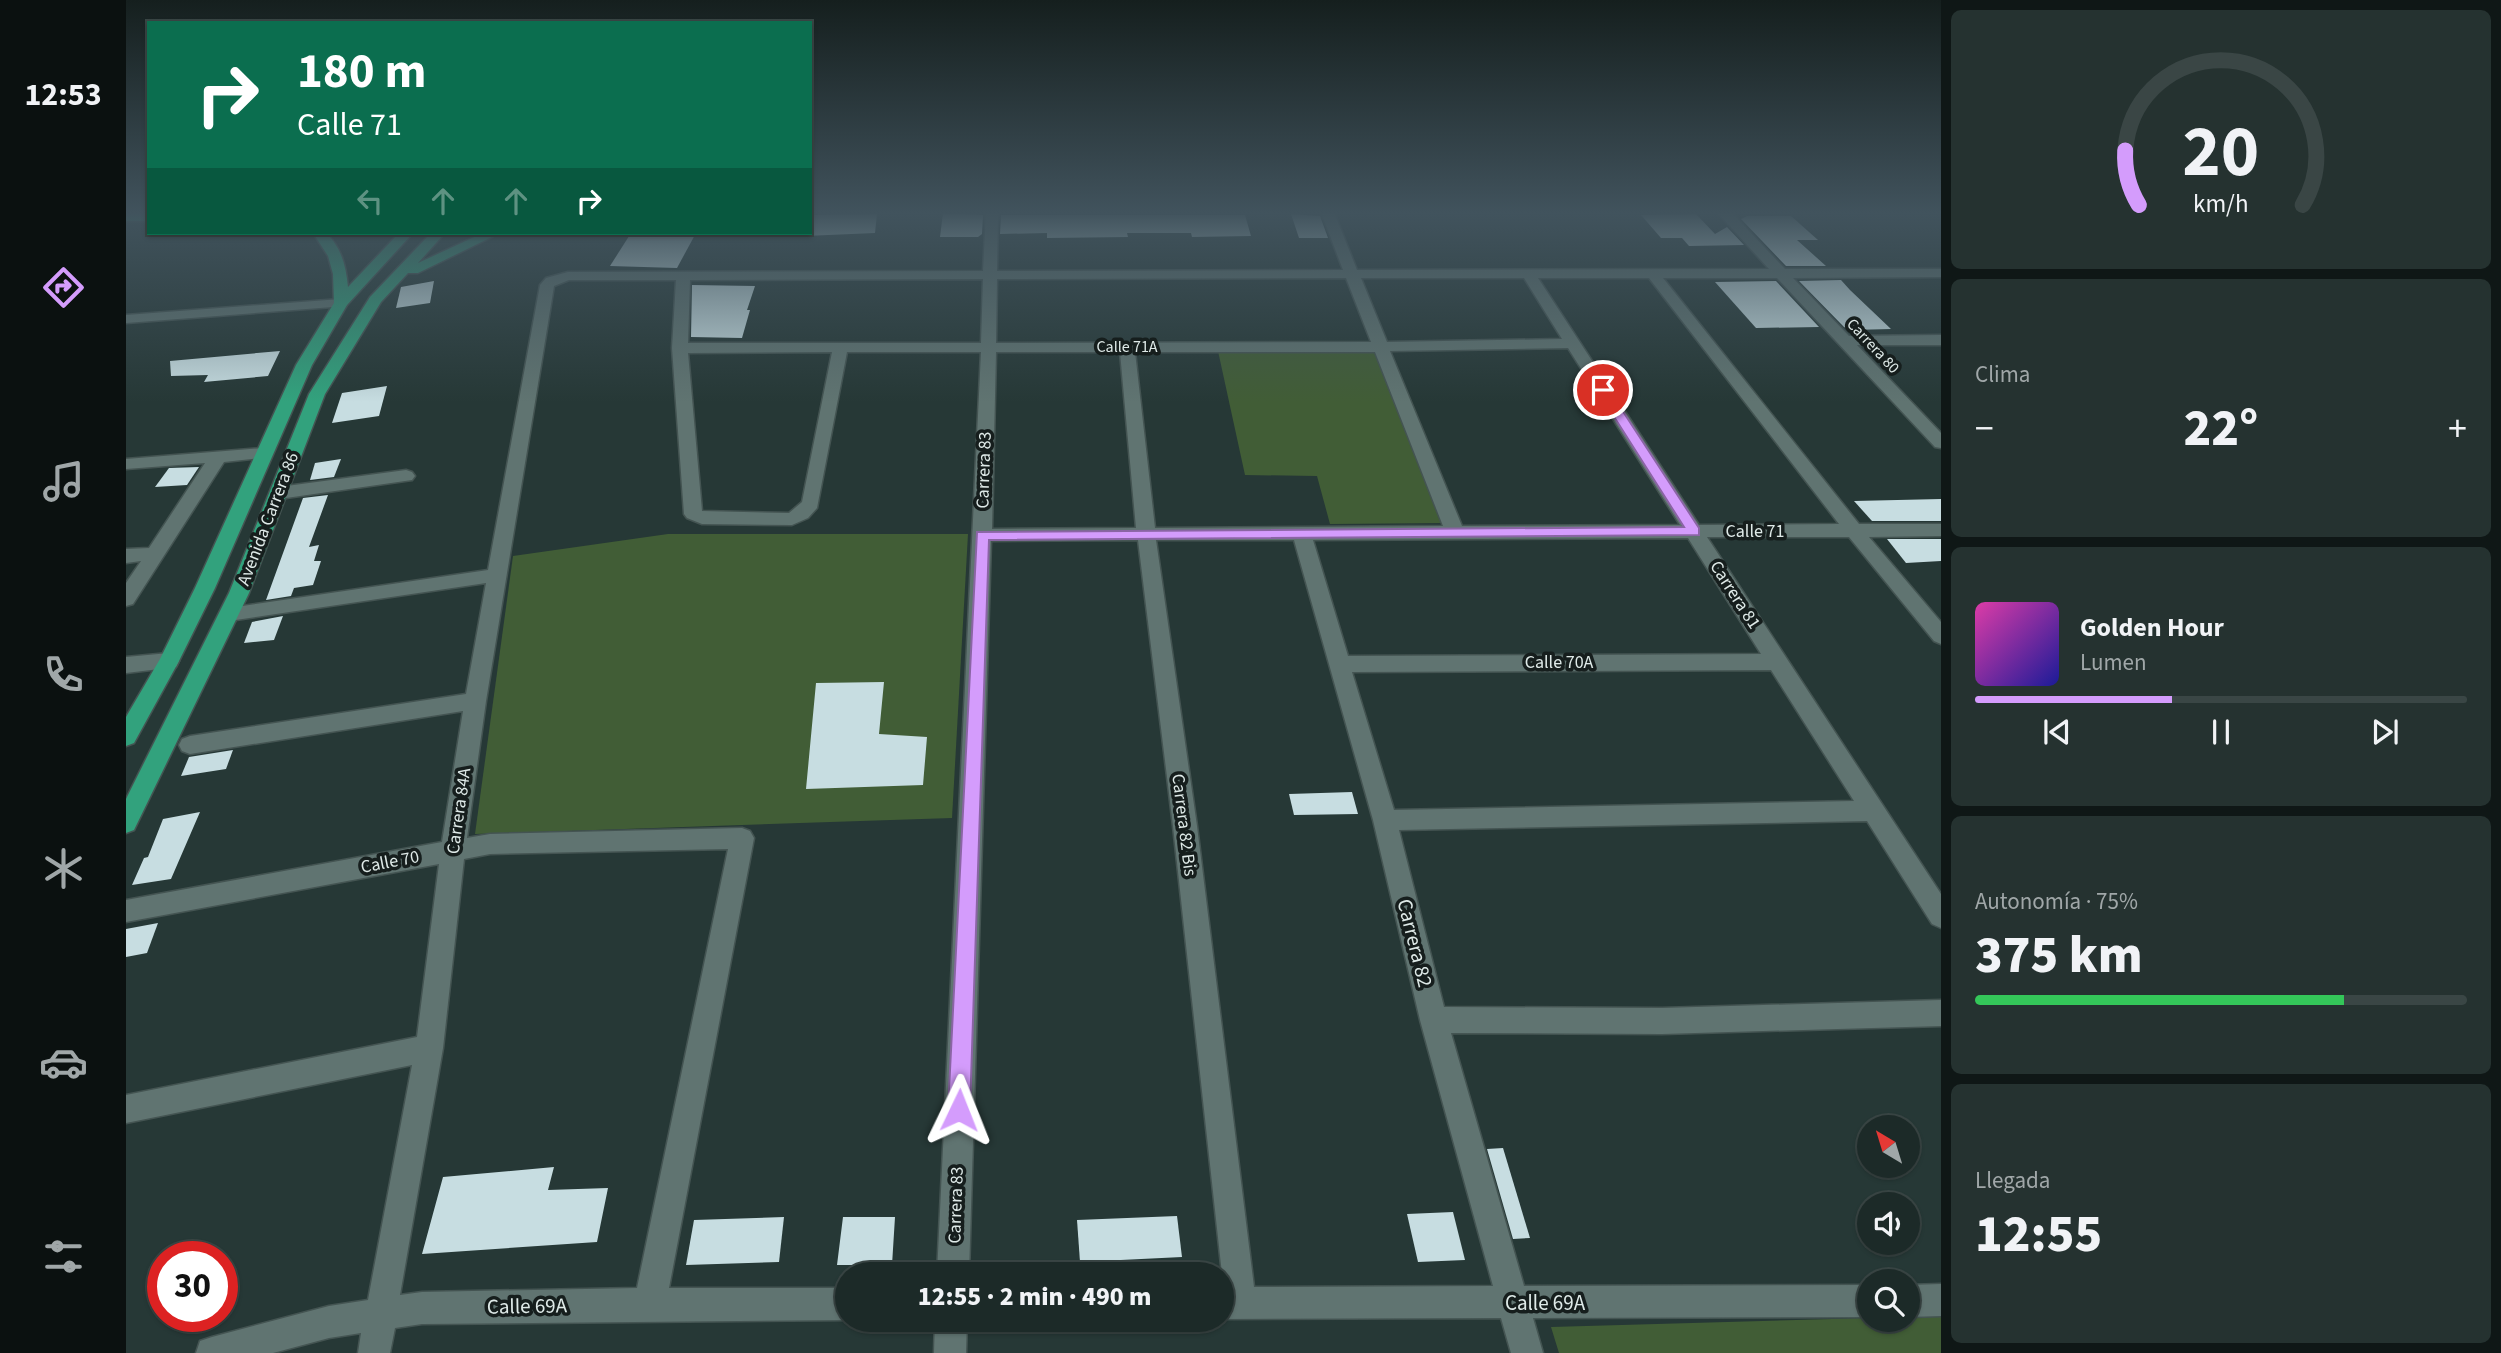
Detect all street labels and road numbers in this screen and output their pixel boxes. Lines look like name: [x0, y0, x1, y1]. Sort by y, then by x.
street label: Carrera 80: [1842, 313, 1904, 379]
street label: Calle 71A: [1096, 336, 1158, 358]
street label: Carrera 83: [970, 431, 998, 509]
street label: Avenida Carrera 86: [231, 449, 305, 589]
street label: Calle 71: [1726, 519, 1784, 544]
street label: Carrera 81: [1704, 556, 1766, 634]
street label: Calle 70A: [1525, 650, 1594, 675]
street label: Carrera 84A: [441, 766, 477, 856]
street label: Carrera 82 Bis: [1165, 772, 1203, 878]
street label: Calle 70: [359, 844, 421, 880]
street label: Carrera 82: [1390, 896, 1440, 990]
street label: Carrera 83: [942, 1166, 970, 1244]
street label: Calle 69A: [1505, 1288, 1586, 1318]
street label: Calle 69A: [487, 1290, 568, 1322]

